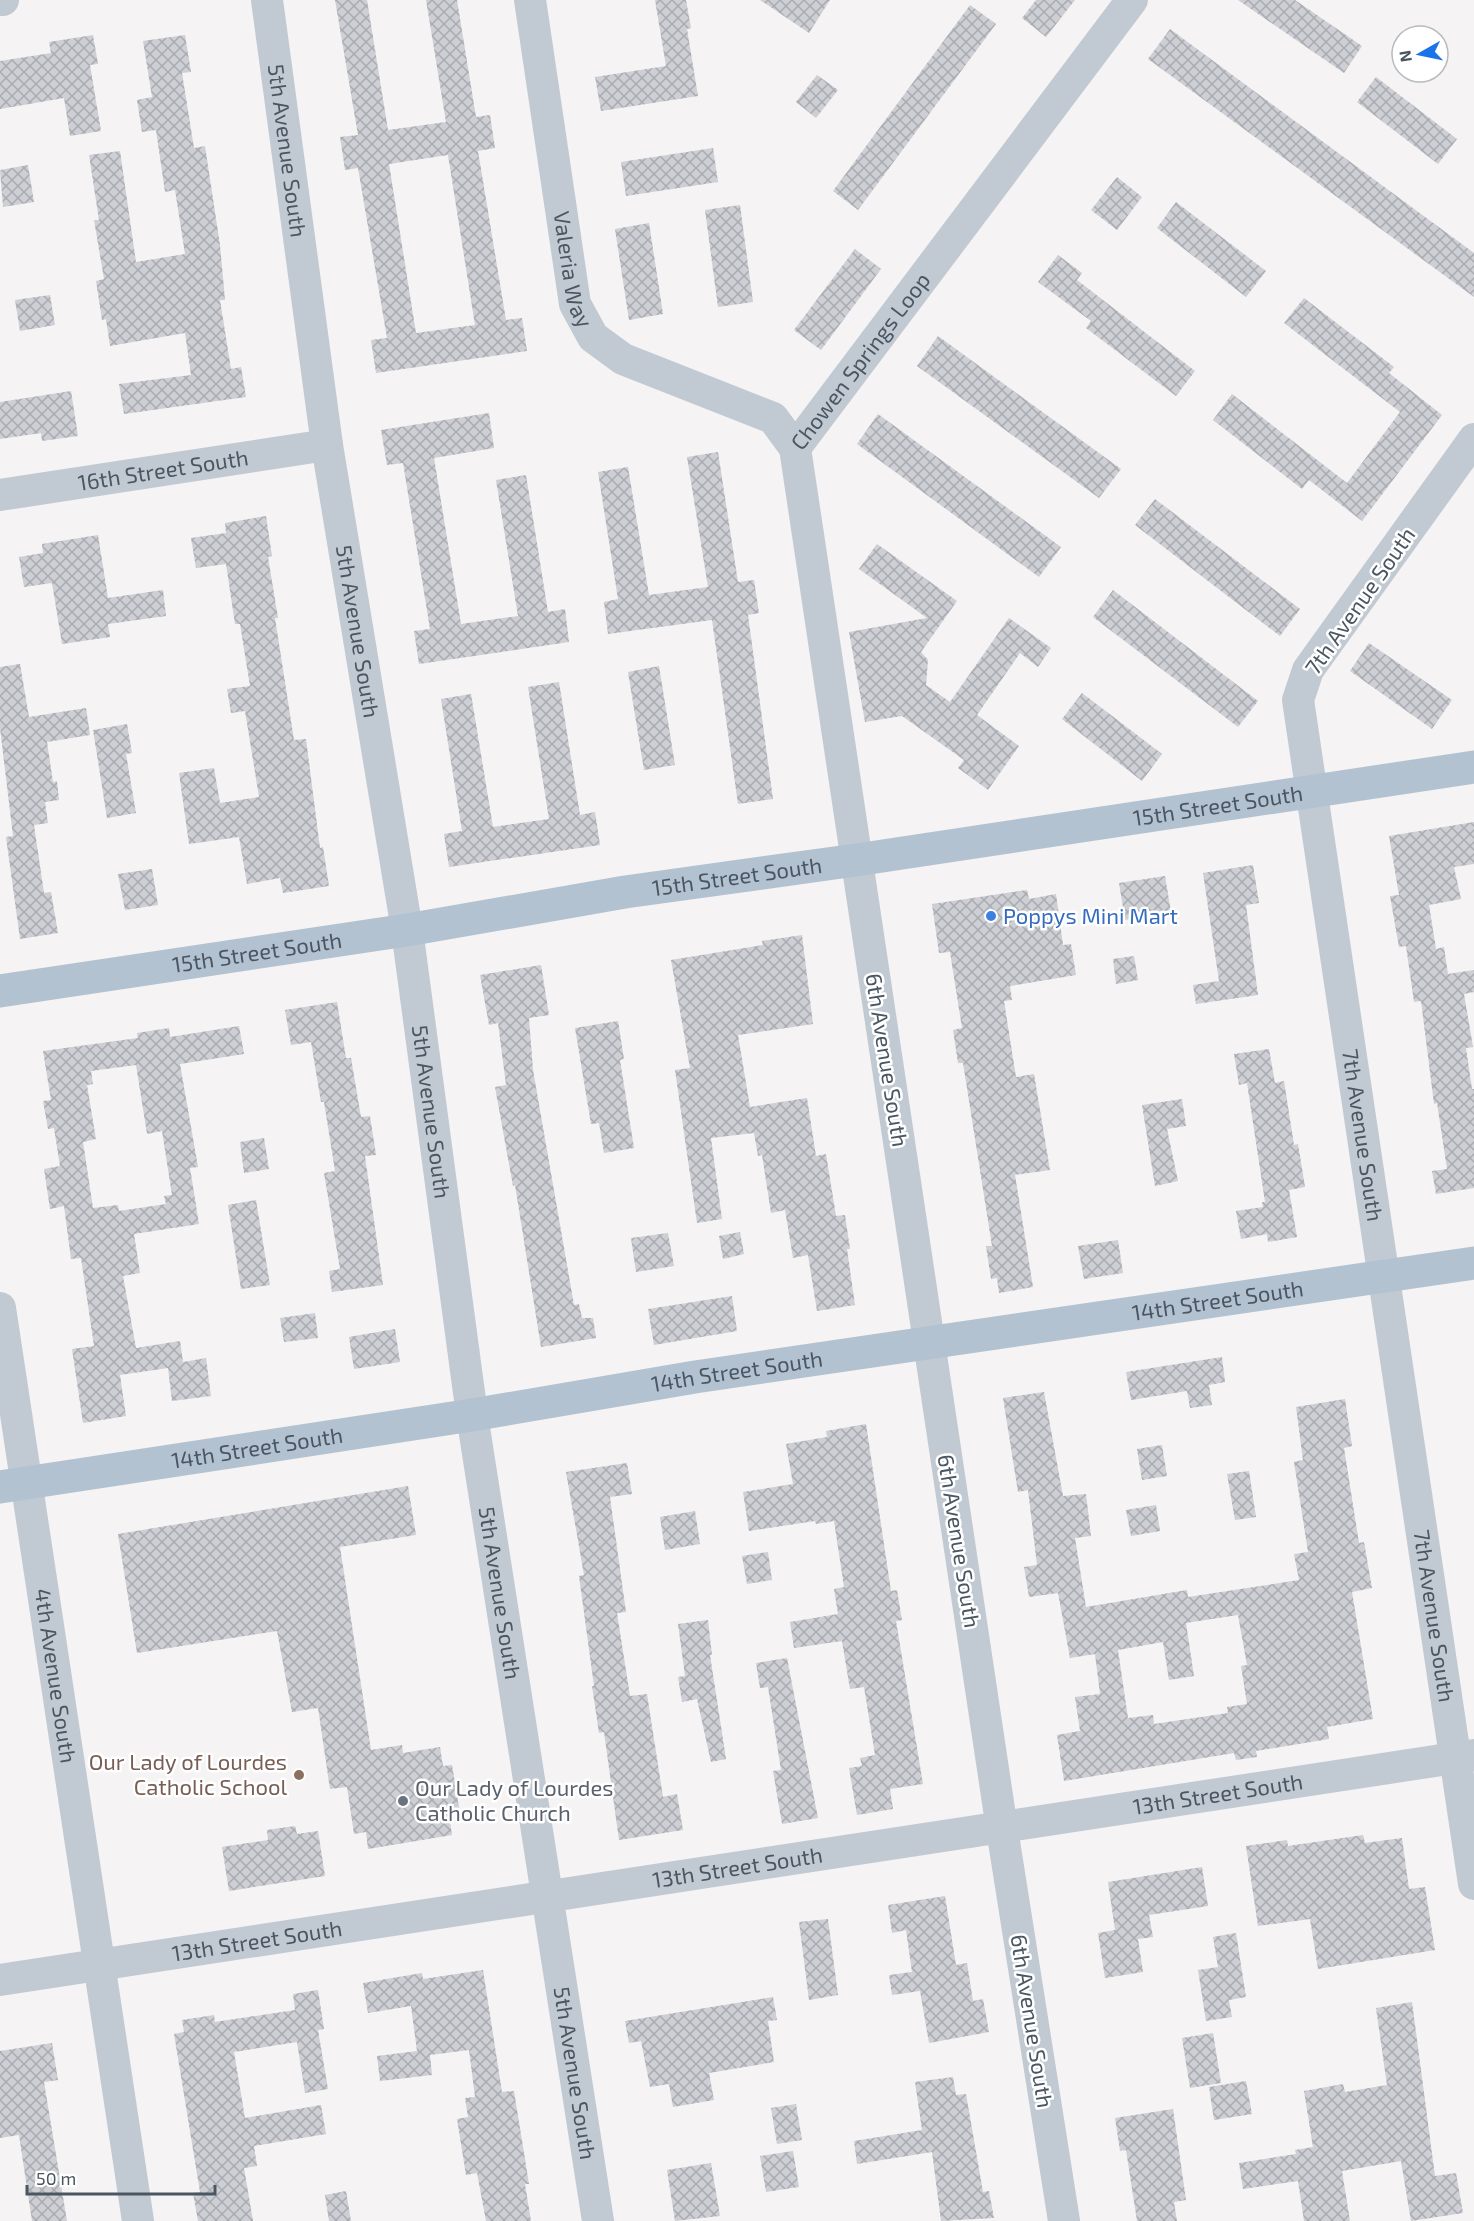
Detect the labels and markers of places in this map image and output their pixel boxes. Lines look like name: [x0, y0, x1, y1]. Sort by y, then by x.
place label: Poppys Mini Mart: [1003, 902, 1178, 928]
marker: Poppys Mini Mart: [984, 909, 998, 923]
place label: Our Lady of Lourdes Catholic School: [89, 1748, 287, 1799]
marker: Our Lady of Lourdes Catholic School: [292, 1768, 306, 1782]
place label: Our Lady of Lourdes Catholic Church: [415, 1774, 613, 1825]
marker: Our Lady of Lourdes Catholic Church: [396, 1794, 410, 1808]

